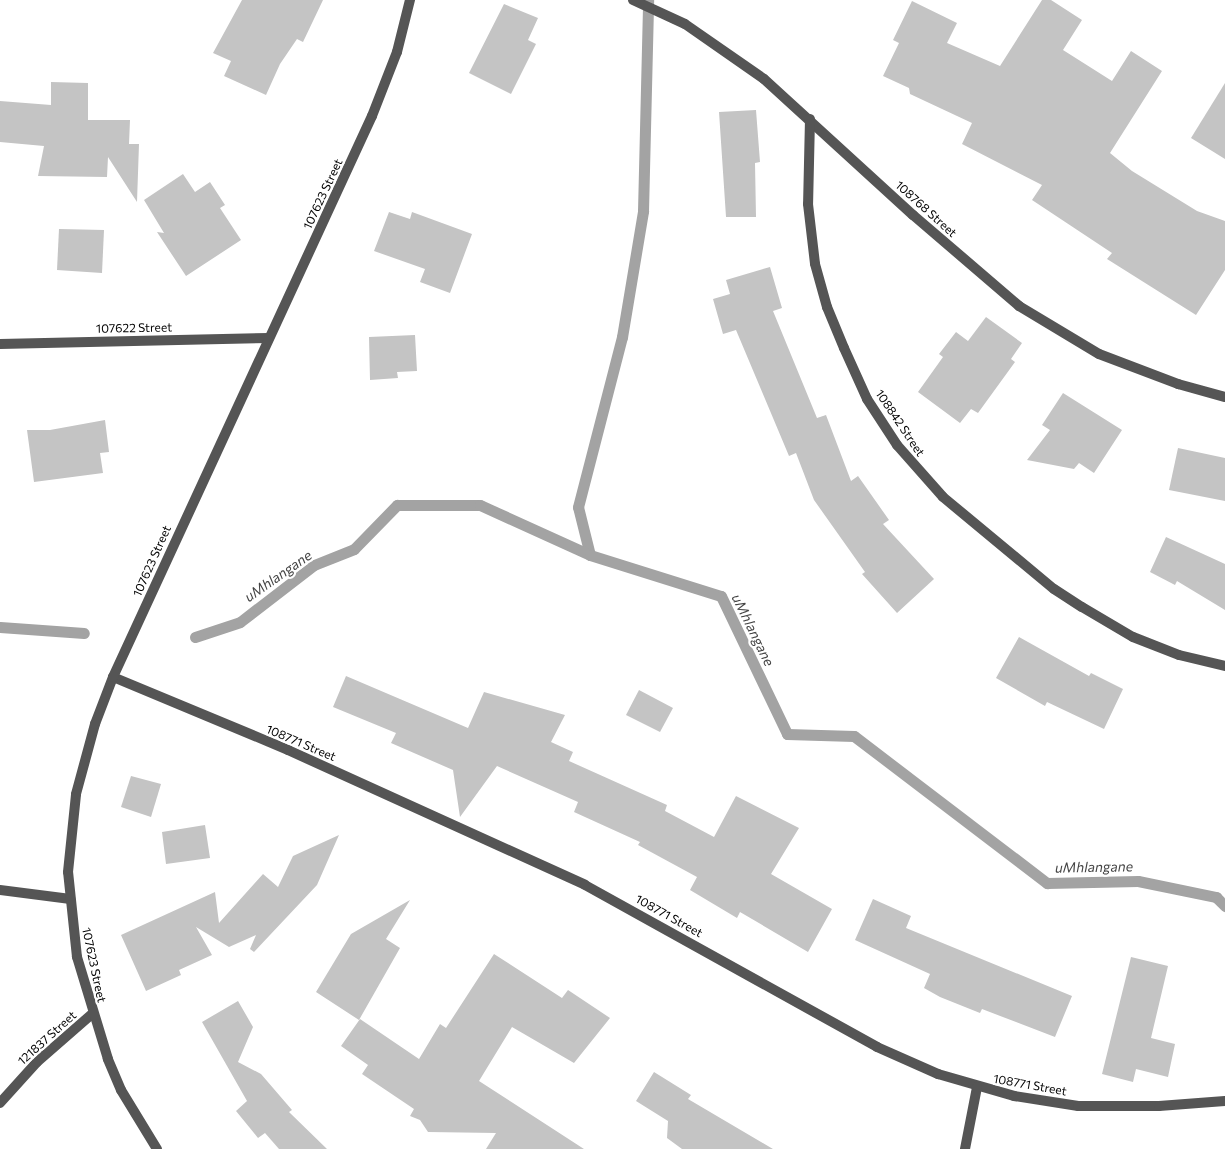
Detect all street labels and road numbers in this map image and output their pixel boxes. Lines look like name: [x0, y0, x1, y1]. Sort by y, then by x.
street label: 107623 Street: [300, 156, 346, 232]
street label: 108768 Street: [892, 178, 960, 240]
street label: 107622 Street: [96, 320, 172, 336]
street label: 108842 Street: [872, 387, 928, 459]
street label: 107623 Street: [130, 523, 174, 599]
street label: 108771 Street: [264, 722, 338, 764]
street label: 108771 Street: [633, 892, 705, 940]
street label: 107623 Street: [79, 926, 109, 1004]
street label: 121837 Street: [15, 1008, 79, 1068]
street label: 108771 Street: [992, 1071, 1068, 1099]

